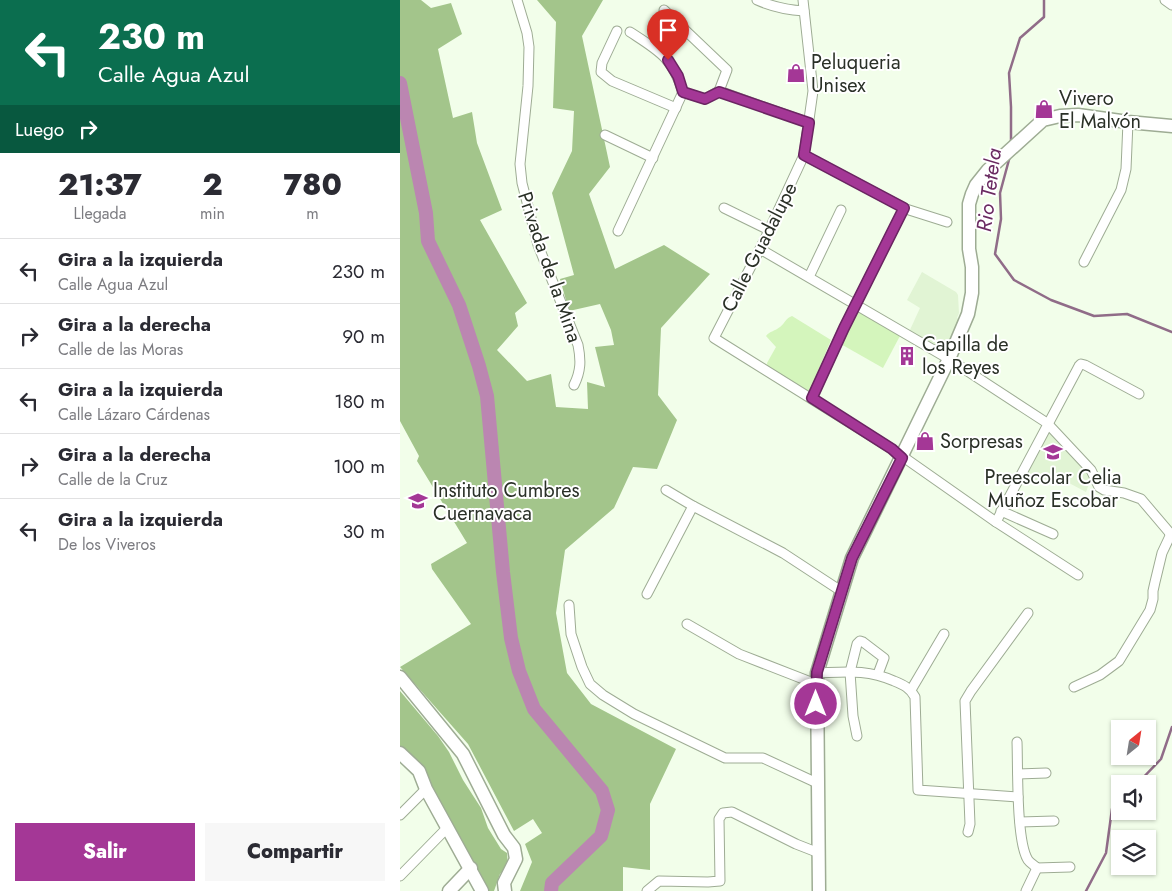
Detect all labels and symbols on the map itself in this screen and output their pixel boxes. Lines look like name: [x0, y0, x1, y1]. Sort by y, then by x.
pin: [647, 9, 689, 60]
place label: Peluqueria Unisex: [811, 48, 901, 100]
shop icon: Peluqueria Unisex: [785, 62, 807, 84]
place label: Vivero El Malvón: [1059, 84, 1141, 136]
shop icon: Vivero El Malvón: [1033, 98, 1055, 120]
water label: Rio Tetela: [969, 146, 1009, 233]
street label: Calle Guadalupe: [714, 177, 805, 317]
street label: Privada de la Mina: [510, 188, 589, 346]
place label: Capilla de los Reyes: [922, 330, 1008, 382]
building icon: Capilla de los Reyes: [896, 345, 918, 367]
place label: Sorpresas: [940, 427, 1023, 456]
shop icon: Sorpresas: [914, 430, 936, 452]
school or university icon: Preescolar Celia Muñoz Escobar: [1042, 441, 1064, 463]
place label: Preescolar Celia Muñoz Escobar: [985, 463, 1121, 515]
place label: Instituto Cumbres Cuernavaca: [433, 476, 580, 528]
school or university icon: Instituto Cumbres Cuernavaca: [407, 490, 429, 512]
position arrow: [789, 677, 841, 729]
north arrow: [1111, 720, 1156, 765]

